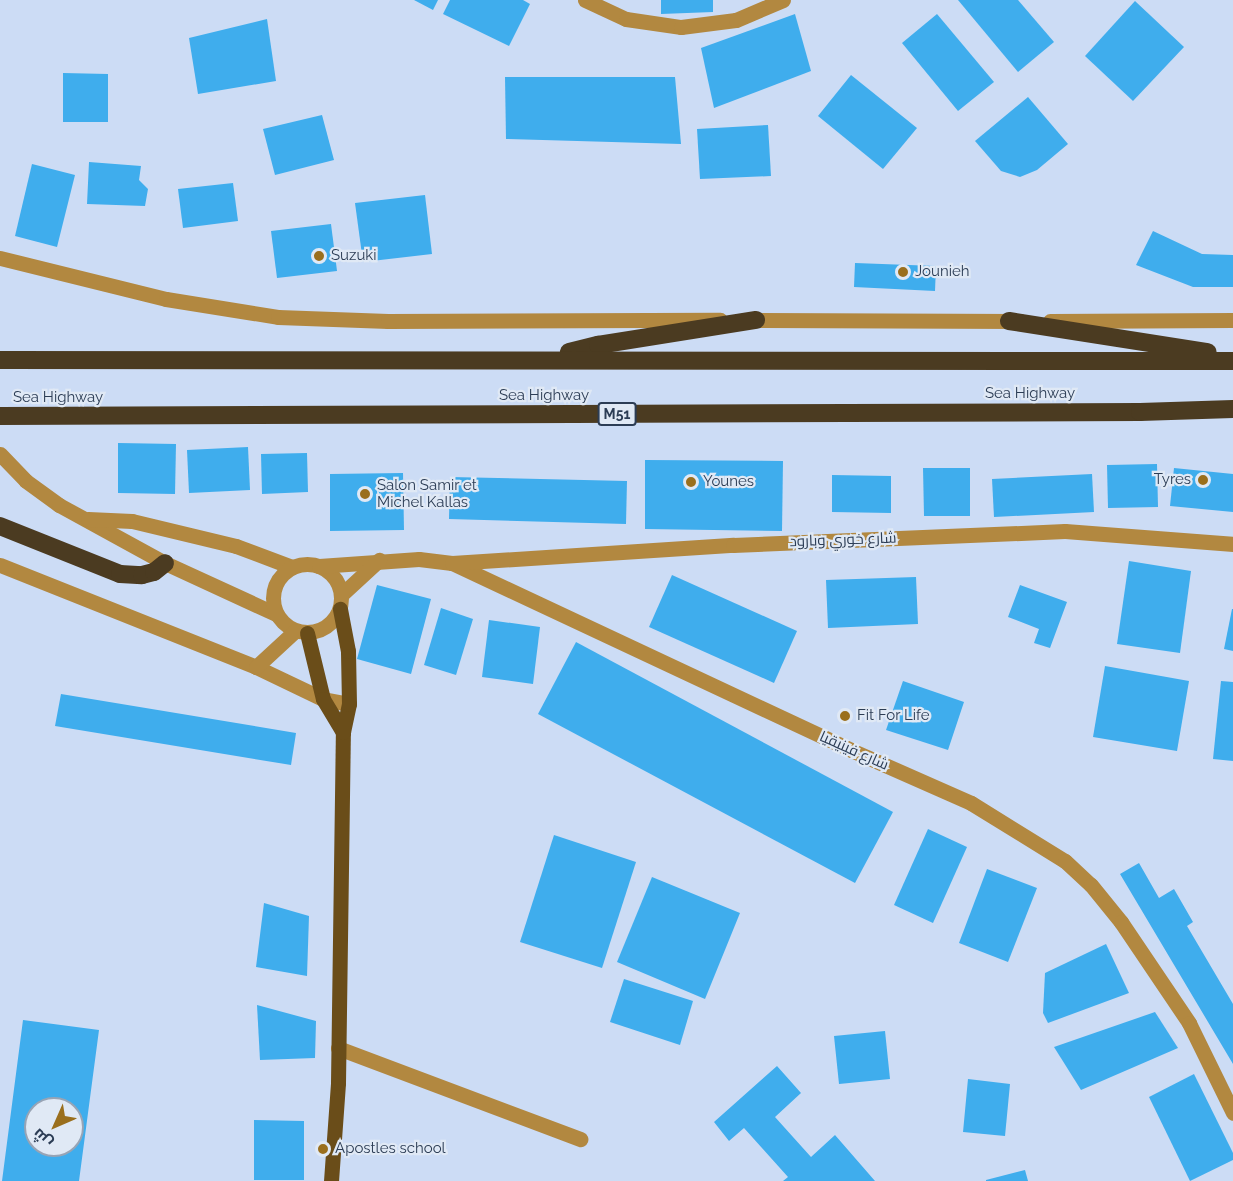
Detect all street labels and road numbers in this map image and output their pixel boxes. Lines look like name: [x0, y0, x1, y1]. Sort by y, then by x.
street label: Sea Highway: [985, 385, 1075, 403]
street label: Sea Highway: [499, 387, 589, 405]
street label: Sea Highway: [13, 389, 103, 407]
road number: M51: [598, 403, 636, 425]
street label: شارع خوري وبارود: [789, 529, 897, 551]
street label: شارع فينيقيا: [817, 728, 891, 774]

